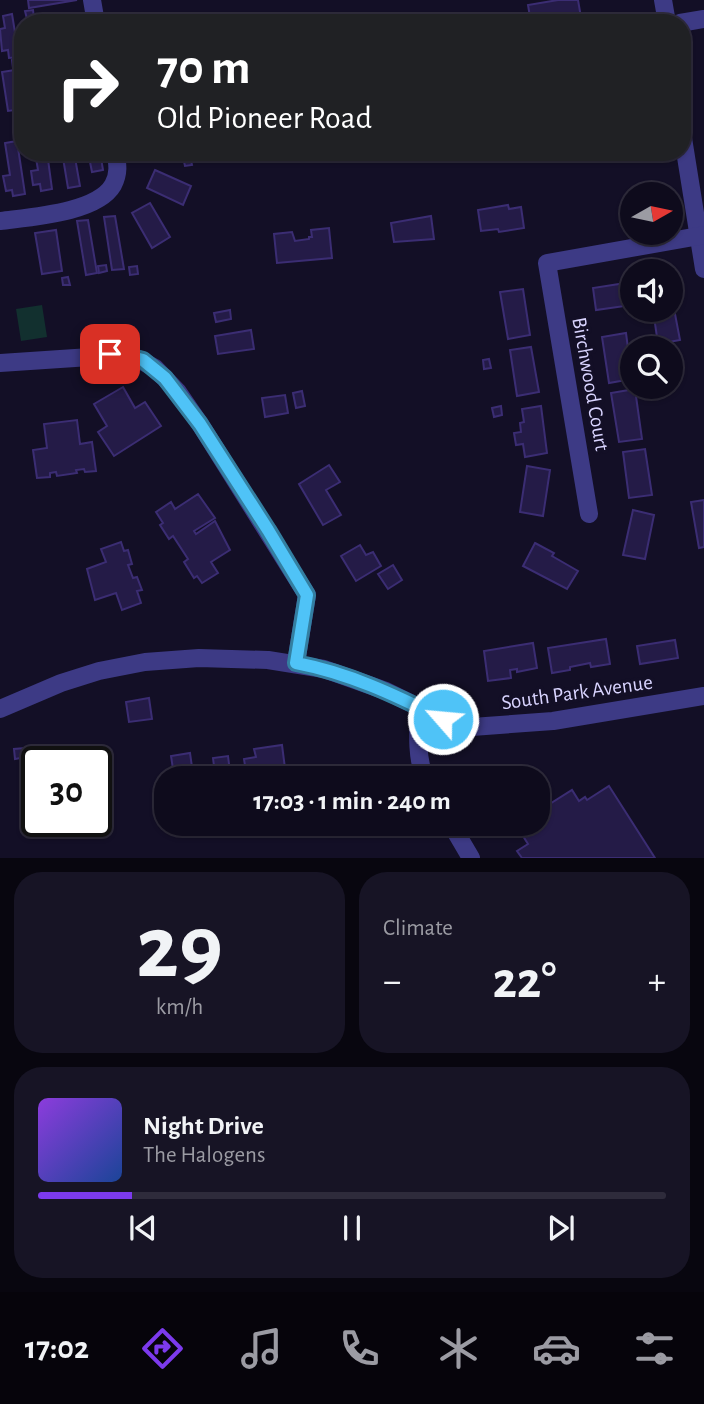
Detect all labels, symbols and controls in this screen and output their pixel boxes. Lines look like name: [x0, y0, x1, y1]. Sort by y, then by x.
icon: right: [42, 42, 133, 133]
text: 70 m: [157, 44, 251, 93]
text: Old Pioneer Road: [157, 102, 372, 134]
north arrow: [620, 182, 682, 245]
map controls: [620, 182, 683, 399]
button: sound: [620, 259, 683, 322]
street label: Birchwood Court: [568, 316, 613, 453]
pin: [80, 324, 140, 384]
icon: arrive: [91, 335, 129, 373]
button: search: [620, 336, 683, 399]
street label: South Park Avenue: [500, 671, 654, 714]
position arrow: [406, 682, 480, 756]
speed limit sign: 30: [21, 746, 112, 837]
text: 17:03 · 1 min · 240 m: [253, 788, 451, 814]
text: 29: [136, 903, 223, 994]
text: Climate: [383, 917, 453, 940]
text: 22°: [492, 955, 557, 1007]
text: −: [383, 963, 401, 1001]
text: +: [648, 963, 666, 1001]
text: km/h: [156, 996, 203, 1019]
text: Night Drive: [143, 1113, 264, 1139]
text: The Halogens: [143, 1144, 265, 1167]
icon: previous: [124, 1209, 162, 1247]
icon: pause: [333, 1209, 371, 1247]
icon: next: [542, 1209, 580, 1247]
icon: directions: [138, 1324, 187, 1373]
icon: music: [237, 1324, 286, 1373]
icon: phone: [335, 1324, 384, 1373]
icon: climate: [434, 1324, 483, 1373]
icon: car: [532, 1324, 581, 1373]
icon: filters: [630, 1324, 679, 1373]
text: 17:02: [25, 1332, 89, 1364]

